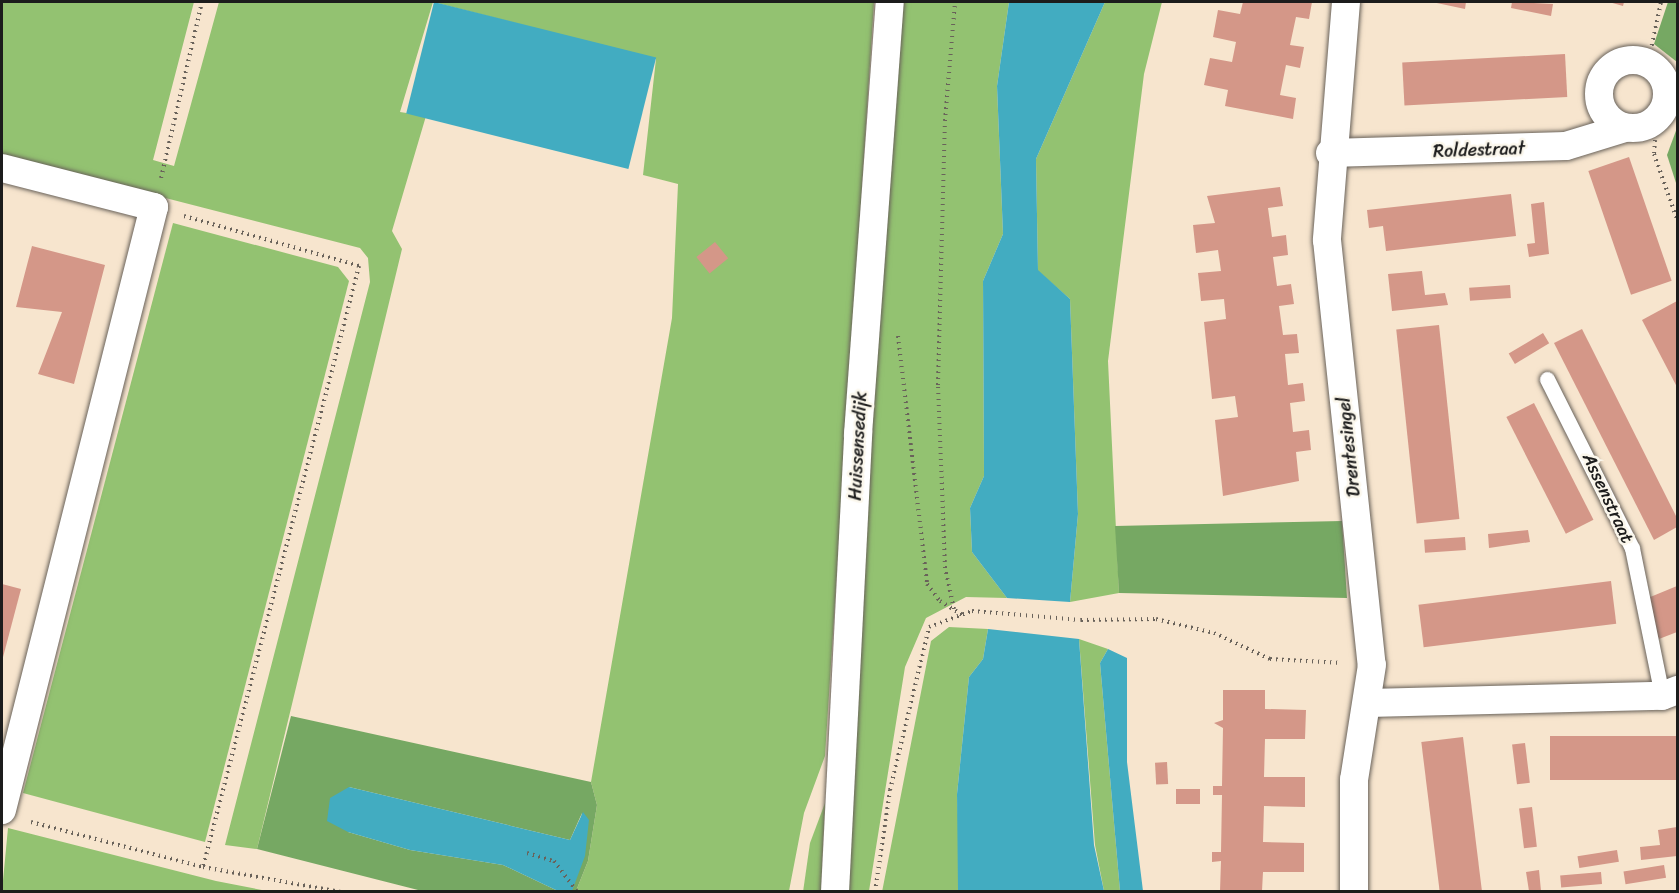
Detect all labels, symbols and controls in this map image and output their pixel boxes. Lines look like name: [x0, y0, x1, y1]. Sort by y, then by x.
street label: Roldestraat: [1433, 138, 1525, 162]
street label: Huissensedijk: [844, 391, 872, 501]
street label: Drentesingel: [1333, 396, 1365, 498]
street label: Assenstraat: [1578, 450, 1638, 546]

